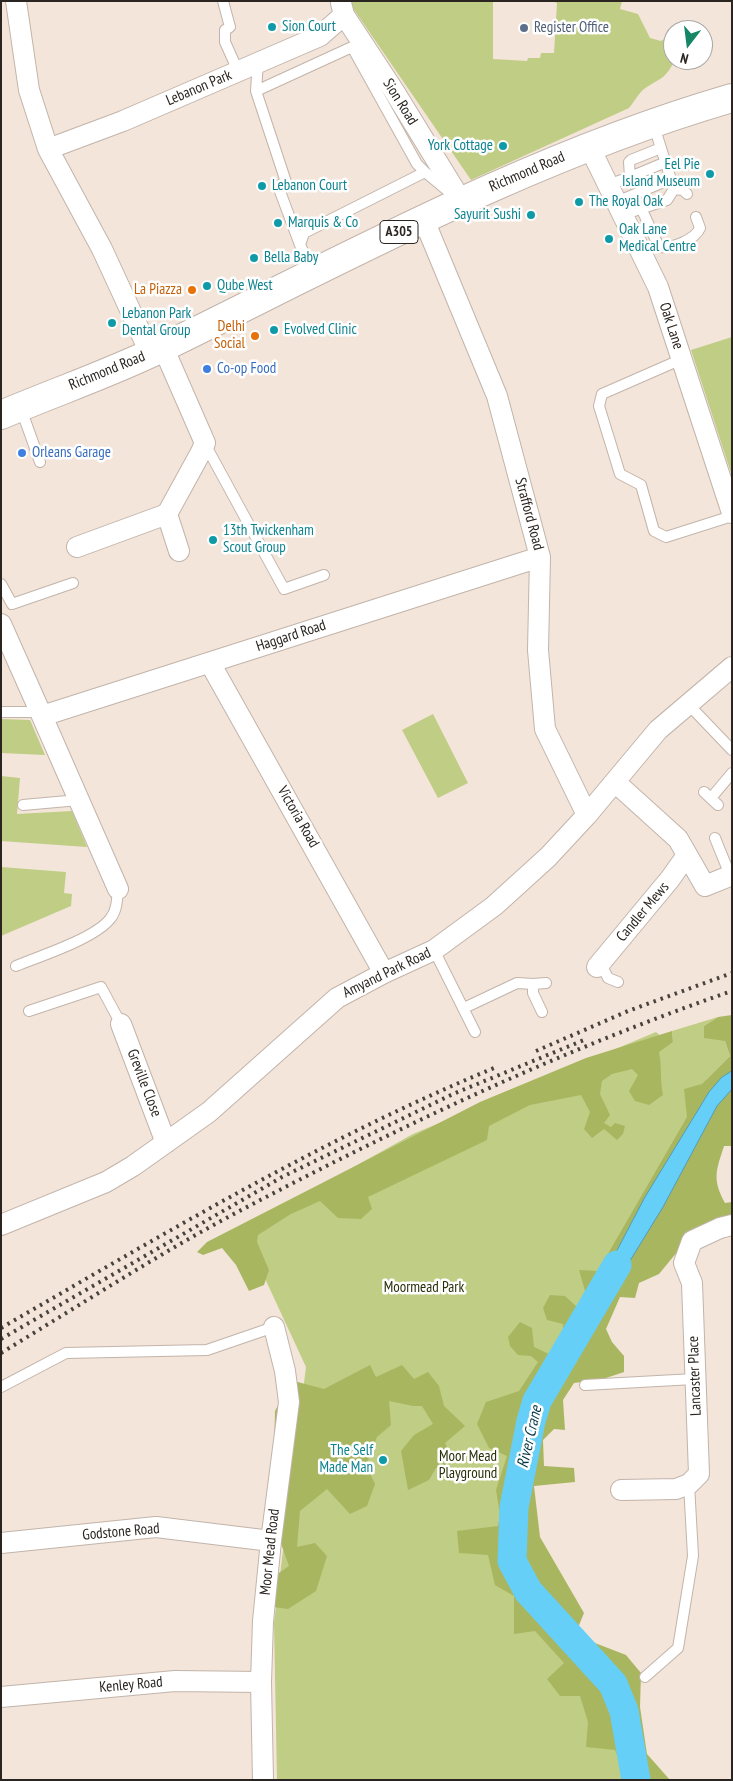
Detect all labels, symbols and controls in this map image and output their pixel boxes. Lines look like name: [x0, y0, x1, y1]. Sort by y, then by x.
place label: Sion Court: [282, 18, 336, 36]
place label: Register Office: [534, 19, 609, 37]
north arrow: [663, 20, 713, 70]
marker: Sion Court: [266, 21, 278, 33]
marker: Register Office: [518, 22, 530, 34]
text: N: [678, 49, 690, 68]
street label: Lebanon Park: [164, 66, 234, 110]
street label: Sion Road: [379, 75, 421, 129]
place label: York Cottage: [428, 137, 493, 155]
marker: York Cottage: [497, 140, 509, 152]
street label: Richmond Road: [486, 148, 568, 196]
place label: Eel Pie Island Museum: [622, 156, 700, 191]
marker: Eel Pie Island Museum: [704, 168, 716, 180]
place label: Lebanon Court: [272, 177, 347, 195]
marker: Lebanon Court: [256, 180, 268, 192]
place label: The Royal Oak: [589, 193, 663, 211]
marker: The Royal Oak: [573, 196, 585, 208]
place label: Sayurit Sushi: [454, 206, 521, 224]
marker: Sayurit Sushi: [525, 209, 537, 221]
place label: Marquis & Co: [288, 214, 358, 232]
marker: Marquis & Co: [272, 217, 284, 229]
road number: A305: [380, 220, 418, 243]
place label: Oak Lane Medical Centre: [619, 221, 696, 256]
marker: Oak Lane Medical Centre: [603, 233, 615, 245]
place label: Bella Baby: [264, 249, 318, 267]
marker: Bella Baby: [248, 252, 260, 264]
place label: Qube West: [217, 277, 273, 295]
marker: Qube West: [201, 280, 213, 292]
place label: La Piazza: [134, 281, 182, 299]
marker: La Piazza: [186, 284, 198, 296]
street label: Oak Lane: [655, 300, 687, 352]
place label: Lebanon Park Dental Group: [122, 305, 191, 340]
marker: Lebanon Park Dental Group: [106, 317, 118, 329]
place label: Delhi Social: [214, 318, 245, 353]
place label: Evolved Clinic: [284, 321, 357, 339]
marker: Evolved Clinic: [268, 324, 280, 336]
marker: Delhi Social: [249, 330, 261, 342]
street label: Richmond Road: [66, 348, 148, 394]
place label: Co-op Food: [217, 360, 276, 378]
marker: Co-op Food: [201, 363, 213, 375]
place label: Orleans Garage: [32, 444, 111, 462]
marker: Orleans Garage: [16, 447, 28, 459]
street label: Strafford Road: [511, 476, 547, 552]
place label: 13th Twickenham Scout Group: [223, 522, 314, 557]
marker: 13th Twickenham Scout Group: [207, 534, 219, 546]
street label: Haggard Road: [254, 616, 328, 656]
street label: Victoria Road: [273, 783, 323, 851]
street label: Candler Mews: [613, 879, 673, 945]
street label: Amyand Park Road: [340, 944, 434, 1002]
street label: Greville Close: [123, 1047, 165, 1119]
park label: Moormead Park: [384, 1279, 464, 1297]
street label: Lancaster Place: [685, 1336, 705, 1416]
water label: River Crane: [514, 1404, 546, 1470]
place label: The Self Made Man: [319, 1442, 373, 1477]
park label: Moor Mead Playground: [439, 1448, 497, 1483]
marker: The Self Made Man: [377, 1454, 389, 1466]
street label: Moor Mead Road: [257, 1508, 283, 1596]
street label: Godstone Road: [82, 1520, 160, 1544]
street label: Kenley Road: [99, 1673, 163, 1697]

